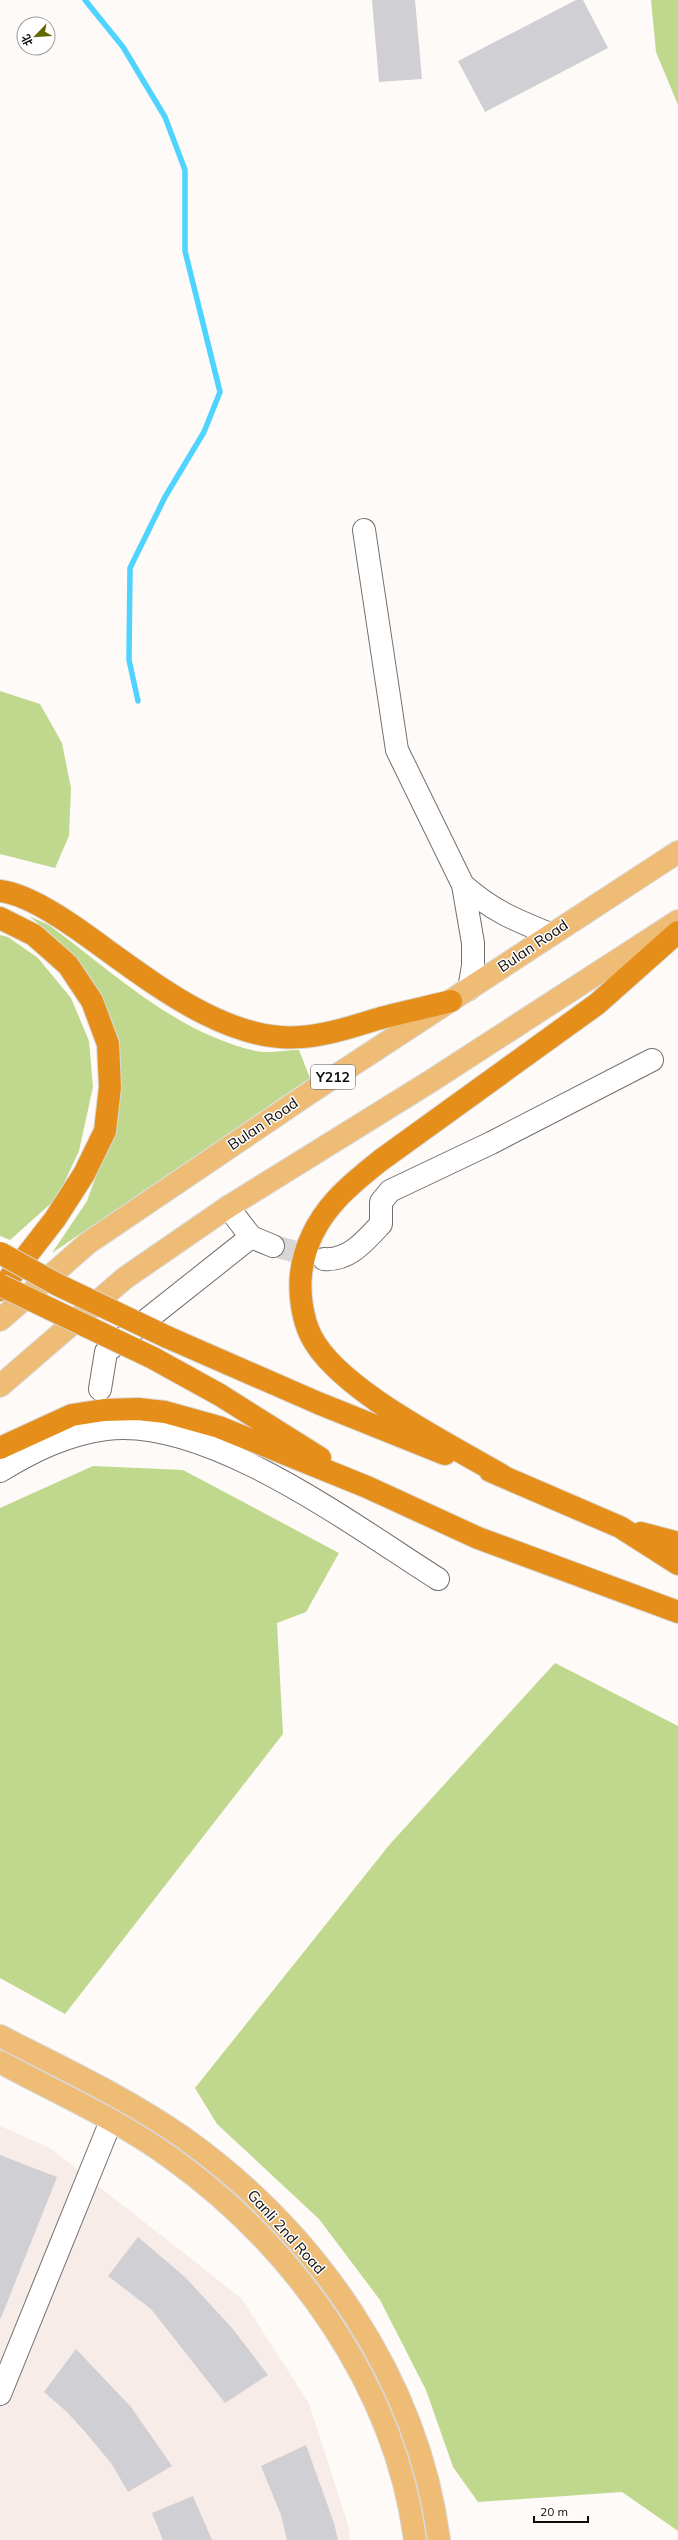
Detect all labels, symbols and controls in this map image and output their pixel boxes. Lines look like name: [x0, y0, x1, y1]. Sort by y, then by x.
north arrow: [16, 16, 56, 56]
text: 北: [18, 32, 36, 48]
street label: Bulan Road: [494, 915, 572, 976]
road number: Y212: [311, 1065, 355, 1089]
street label: Bulan Road: [224, 1093, 302, 1154]
street label: Ganli 2nd Road: [243, 2185, 329, 2278]
scale bar: [534, 2498, 588, 2524]
text: 20 m: [540, 2504, 568, 2519]

